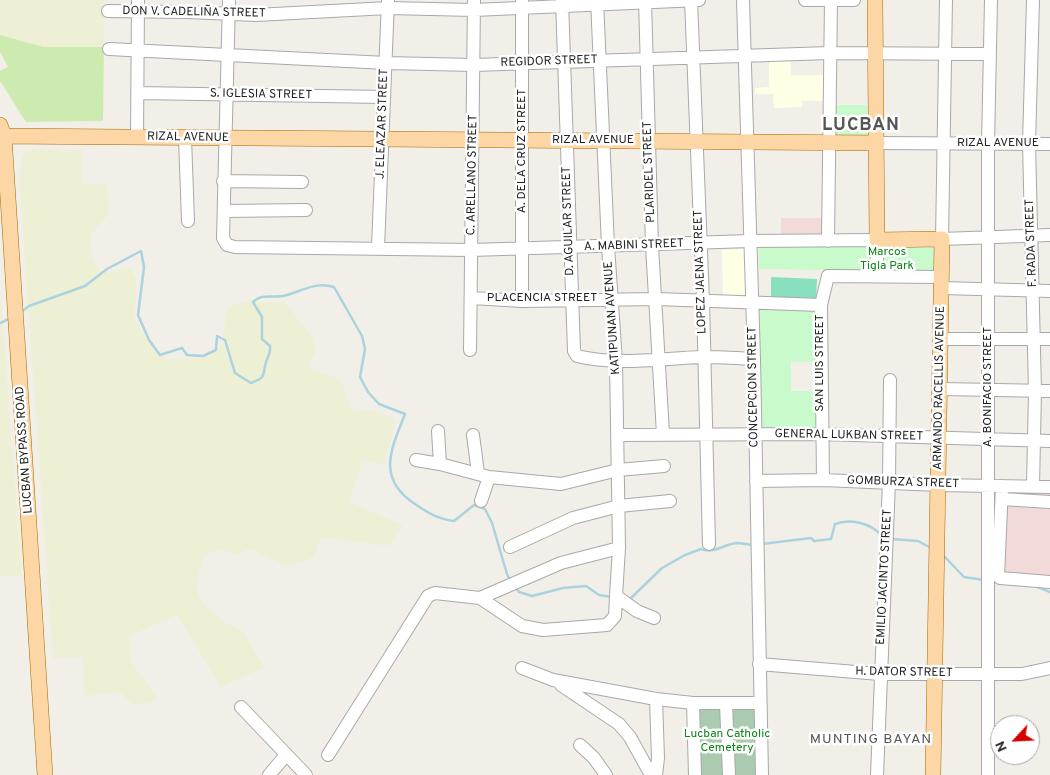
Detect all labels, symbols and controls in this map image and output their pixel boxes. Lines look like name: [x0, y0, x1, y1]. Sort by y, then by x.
street label: DON V. CADELIÑA STREET: [122, 5, 266, 21]
street label: REGIDOR STREET: [500, 53, 598, 71]
street label: J. ELEAZAR STREET: [374, 69, 392, 179]
street label: S. IGLESIA STREET: [210, 87, 312, 103]
street label: A. DELA CRUZ STREET: [516, 89, 530, 213]
street label: C. ARELLANO STREET: [465, 114, 481, 236]
district label: LUCBAN: [821, 115, 901, 137]
street label: PLARIDEL STREET: [641, 121, 659, 223]
street label: RIZAL AVENUE: [147, 130, 229, 146]
street label: RIZAL AVENUE: [552, 134, 634, 148]
street label: RIZAL AVENUE: [957, 137, 1039, 151]
street label: D. AGUILAR STREET: [560, 166, 578, 276]
street label: F. RADA STREET: [1023, 198, 1041, 288]
street label: LOPEZ JAENA STREET: [692, 210, 710, 334]
street label: A. MABINI STREET: [584, 237, 684, 255]
park label: Marcos Tigla Park: [860, 246, 914, 274]
street label: KATIPUNAN AVENUE: [602, 261, 624, 375]
street label: PLACENCIA STREET: [487, 292, 597, 306]
street label: ARMANDO RACELLIS AVENUE: [931, 306, 949, 470]
street label: SAN LUIS STREET: [814, 314, 828, 412]
street label: CONCEPCION STREET: [746, 326, 762, 448]
street label: A. BONIFACIO STREET: [982, 327, 996, 447]
street label: LUCBAN BYPASS ROAD: [13, 386, 37, 514]
street label: GENERAL LUKBAN STREET: [775, 428, 923, 444]
street label: GOMBURZA STREET: [847, 474, 959, 492]
street label: EMILIO JACINTO STREET: [874, 509, 896, 645]
street label: H. DATOR STREET: [855, 665, 953, 681]
north arrow: [990, 715, 1040, 765]
park label: Lucban Catholic Cemetery: [684, 728, 770, 756]
district label: MUNTING BAYAN: [808, 732, 934, 748]
text: N: [992, 738, 1012, 754]

